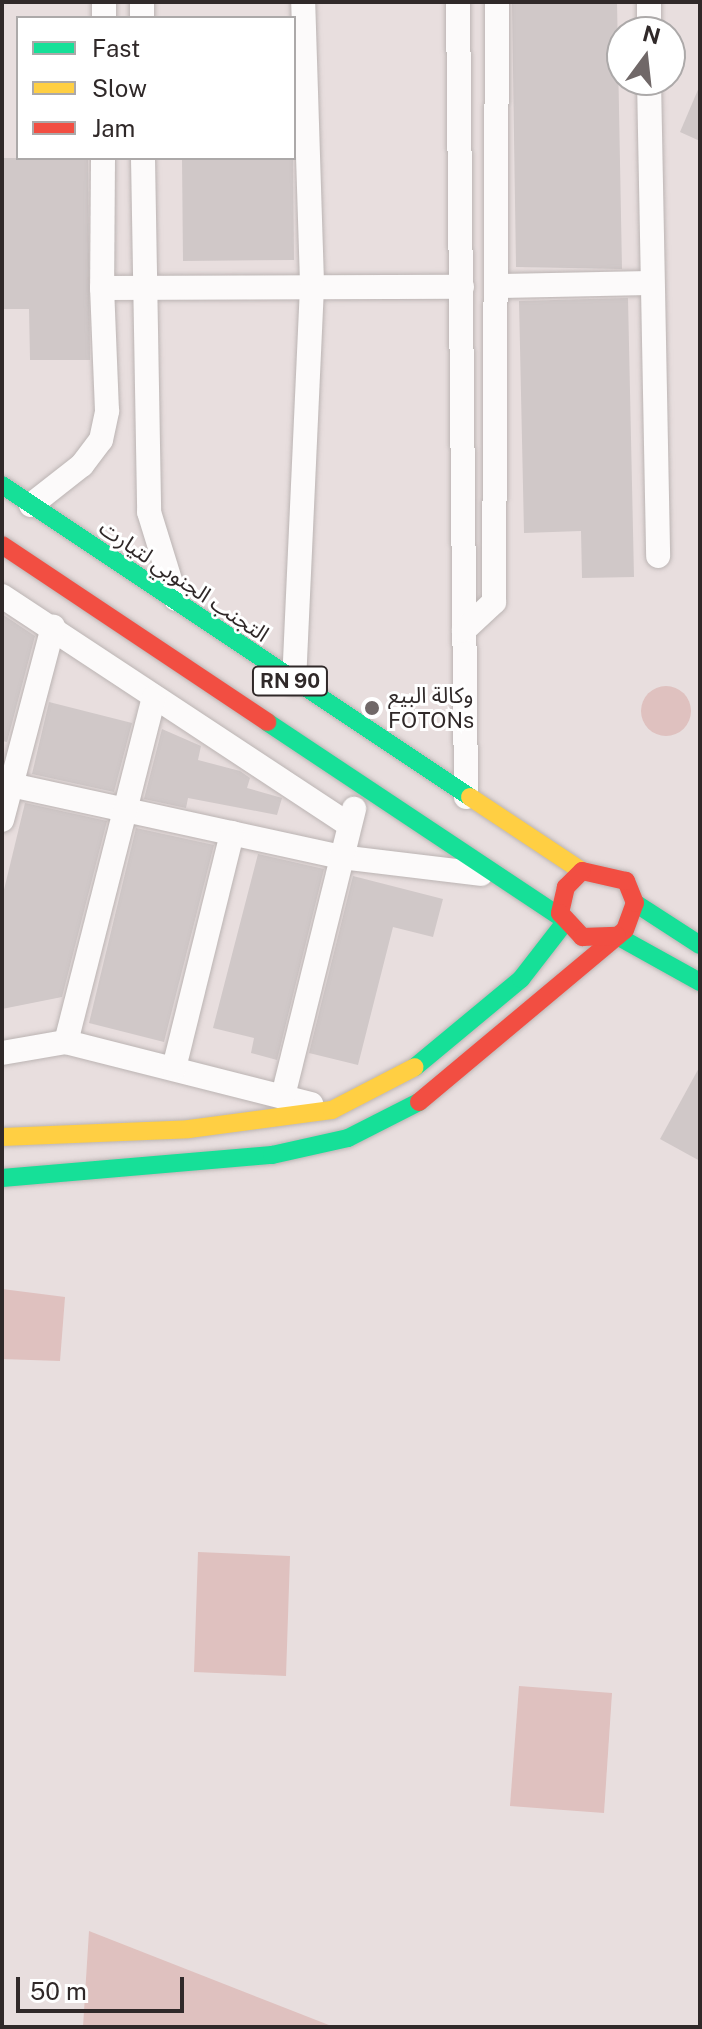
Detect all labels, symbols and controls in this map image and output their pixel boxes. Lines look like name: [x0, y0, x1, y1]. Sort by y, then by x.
legend: [16, 16, 296, 160]
north arrow: [606, 16, 686, 96]
text: N: [640, 20, 663, 50]
text: Fast: [92, 34, 140, 62]
text: Slow: [92, 74, 147, 102]
text: Jam: [92, 114, 135, 142]
street label: التجنب الجنوبي لتيارت: [94, 514, 274, 648]
road number: RN 90: [250, 665, 330, 697]
place label: وكالة البيع FOTONs: [388, 682, 474, 734]
marker: وكالة البيع FOTONs: [363, 699, 381, 717]
scale bar: [20, 1961, 188, 2011]
text: 50 m: [30, 1977, 87, 2005]

